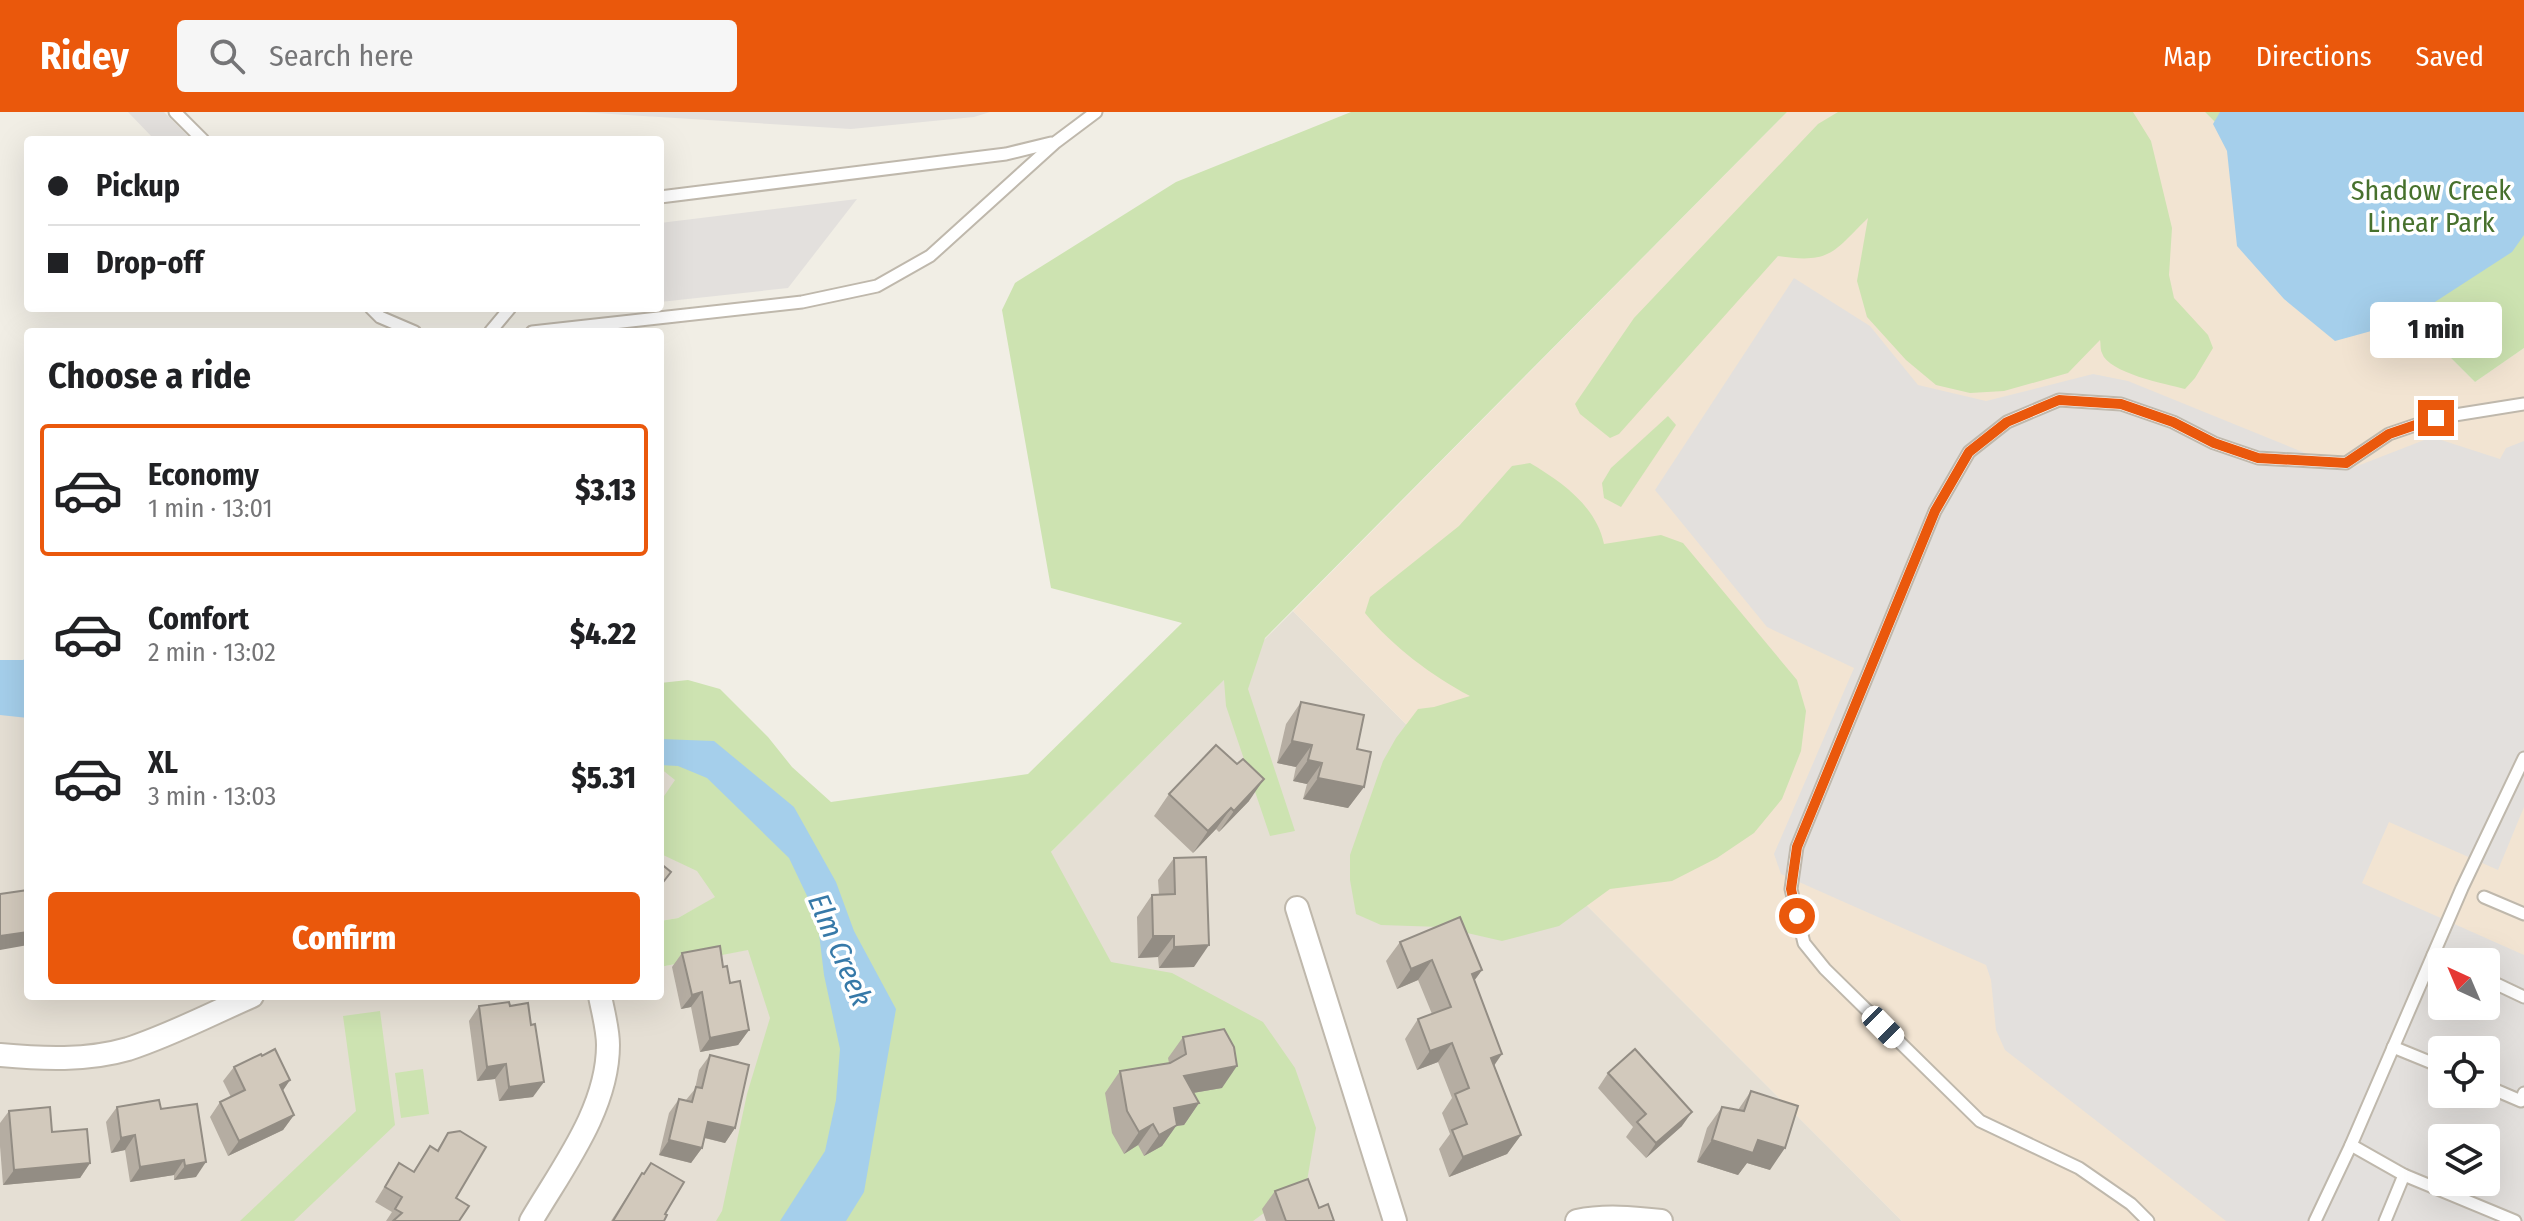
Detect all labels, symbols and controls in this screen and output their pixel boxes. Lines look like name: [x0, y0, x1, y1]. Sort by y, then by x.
search box: [177, 20, 737, 92]
text: Ridey: [40, 33, 129, 79]
icon: search: [205, 34, 249, 78]
text: Search here: [269, 38, 414, 74]
text: Map: [2163, 40, 2212, 73]
text: Directions: [2256, 40, 2372, 73]
text: Saved: [2416, 40, 2484, 73]
text: Pickup: [96, 168, 180, 204]
park label: Shadow Creek Linear Park: [2351, 174, 2512, 239]
text: Drop-off: [96, 245, 203, 281]
callout: 1 min: [2370, 302, 2502, 358]
text: 1 min: [2408, 314, 2464, 345]
text: Choose a ride: [48, 354, 251, 398]
route end: [2418, 400, 2454, 436]
icon: car: [52, 454, 124, 526]
text: Economy: [148, 457, 259, 493]
text: $3.13: [575, 472, 636, 508]
text: 1 min · 13:01: [148, 493, 273, 524]
icon: car: [52, 598, 124, 670]
text: Comfort: [148, 601, 249, 637]
text: $4.22: [570, 616, 636, 652]
text: 2 min · 13:02: [148, 637, 276, 668]
icon: car: [52, 742, 124, 814]
text: XL: [148, 745, 178, 781]
text: $5.31: [572, 760, 636, 796]
text: 3 min · 13:03: [148, 781, 276, 812]
water label: Elm Creek: [800, 888, 880, 1012]
button: Confirm: [48, 892, 640, 984]
route start: [1779, 898, 1815, 934]
north arrow: [2428, 948, 2500, 1020]
map controls: [2428, 948, 2500, 1196]
car: [1858, 1002, 1908, 1052]
button: locate: [2428, 1036, 2500, 1108]
button: layers: [2428, 1124, 2500, 1196]

